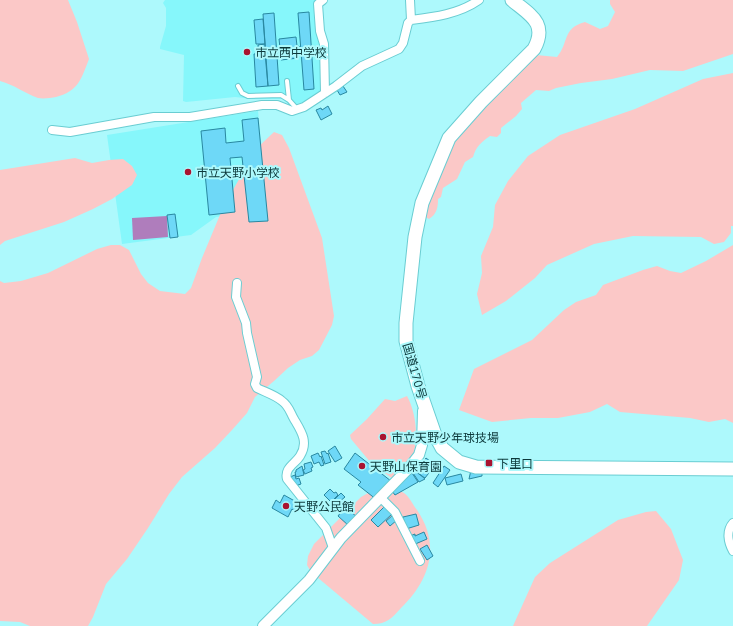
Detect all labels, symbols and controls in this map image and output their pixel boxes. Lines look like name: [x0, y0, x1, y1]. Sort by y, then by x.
place label: 市立西中学校: [255, 45, 327, 60]
marker: 市立西中学校: [242, 47, 252, 57]
place label: 市立天野小学校: [196, 165, 280, 180]
marker: 市立天野小学校: [183, 167, 193, 177]
street label: 国道170号: [400, 341, 430, 401]
place label: 市立天野少年球技場: [391, 430, 499, 445]
marker: 市立天野少年球技場: [378, 432, 388, 442]
place label: 下里口: [497, 456, 533, 471]
marker: 下里口: [484, 458, 494, 468]
place label: 天野山保育園: [370, 459, 442, 474]
marker: 天野山保育園: [357, 461, 367, 471]
place label: 天野公民館: [294, 499, 354, 514]
marker: 天野公民館: [281, 501, 291, 511]

